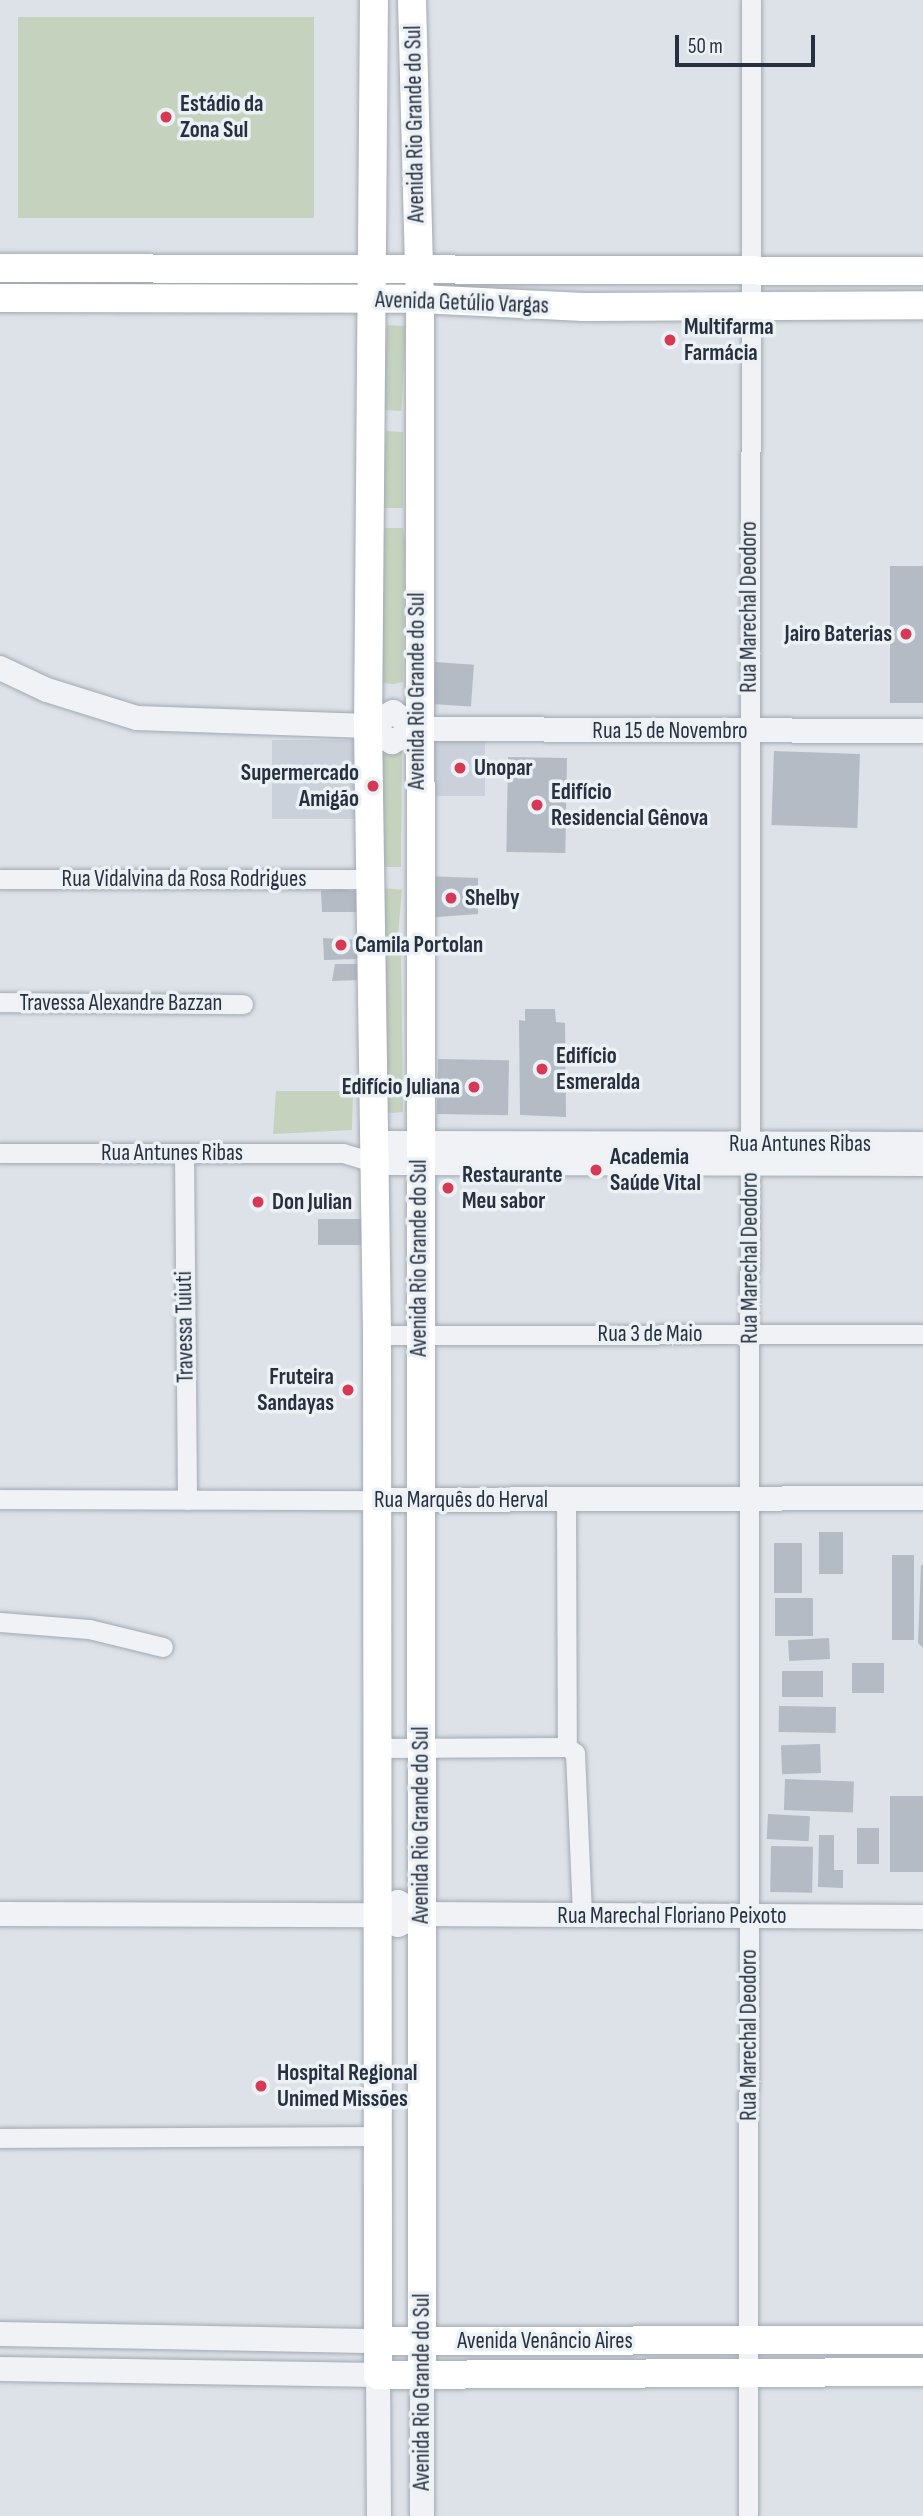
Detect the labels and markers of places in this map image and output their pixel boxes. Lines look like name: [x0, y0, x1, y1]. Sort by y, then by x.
place label: Estádio da Zona Sul: [180, 90, 264, 144]
marker: Estádio da Zona Sul: [158, 109, 174, 125]
place label: Multifarma Farmácia: [684, 313, 774, 367]
marker: Multifarma Farmácia: [662, 332, 678, 348]
place label: Jairo Baterias: [785, 620, 892, 648]
marker: Jairo Baterias: [898, 626, 914, 642]
place label: Unopar: [474, 754, 533, 782]
place label: Supermercado Amigão: [241, 759, 359, 813]
marker: Unopar: [452, 760, 468, 776]
marker: Supermercado Amigão: [365, 778, 381, 794]
place label: Edifício Residencial Gênova: [551, 778, 708, 832]
marker: Edifício Residencial Gênova: [529, 797, 545, 813]
place label: Shelby: [465, 884, 519, 912]
marker: Shelby: [443, 890, 459, 906]
place label: Camila Portolan: [355, 931, 483, 959]
marker: Camila Portolan: [333, 937, 349, 953]
place label: Edifício Esmeralda: [556, 1042, 640, 1096]
marker: Edifício Esmeralda: [534, 1061, 550, 1077]
place label: Edifício Juliana: [342, 1073, 460, 1101]
marker: Edifício Juliana: [466, 1079, 482, 1095]
place label: Academia Saúde Vital: [610, 1143, 701, 1197]
place label: Restaurante Meu sabor: [462, 1161, 563, 1215]
marker: Academia Saúde Vital: [588, 1162, 604, 1178]
marker: Restaurante Meu sabor: [440, 1180, 456, 1196]
place label: Don Julian: [272, 1188, 352, 1216]
marker: Don Julian: [250, 1194, 266, 1210]
place label: Fruteira Sandayas: [257, 1363, 334, 1417]
marker: Fruteira Sandayas: [340, 1382, 356, 1398]
place label: Hospital Regional Unimed Missões: [277, 2059, 418, 2113]
marker: Hospital Regional Unimed Missões: [251, 2076, 271, 2096]

